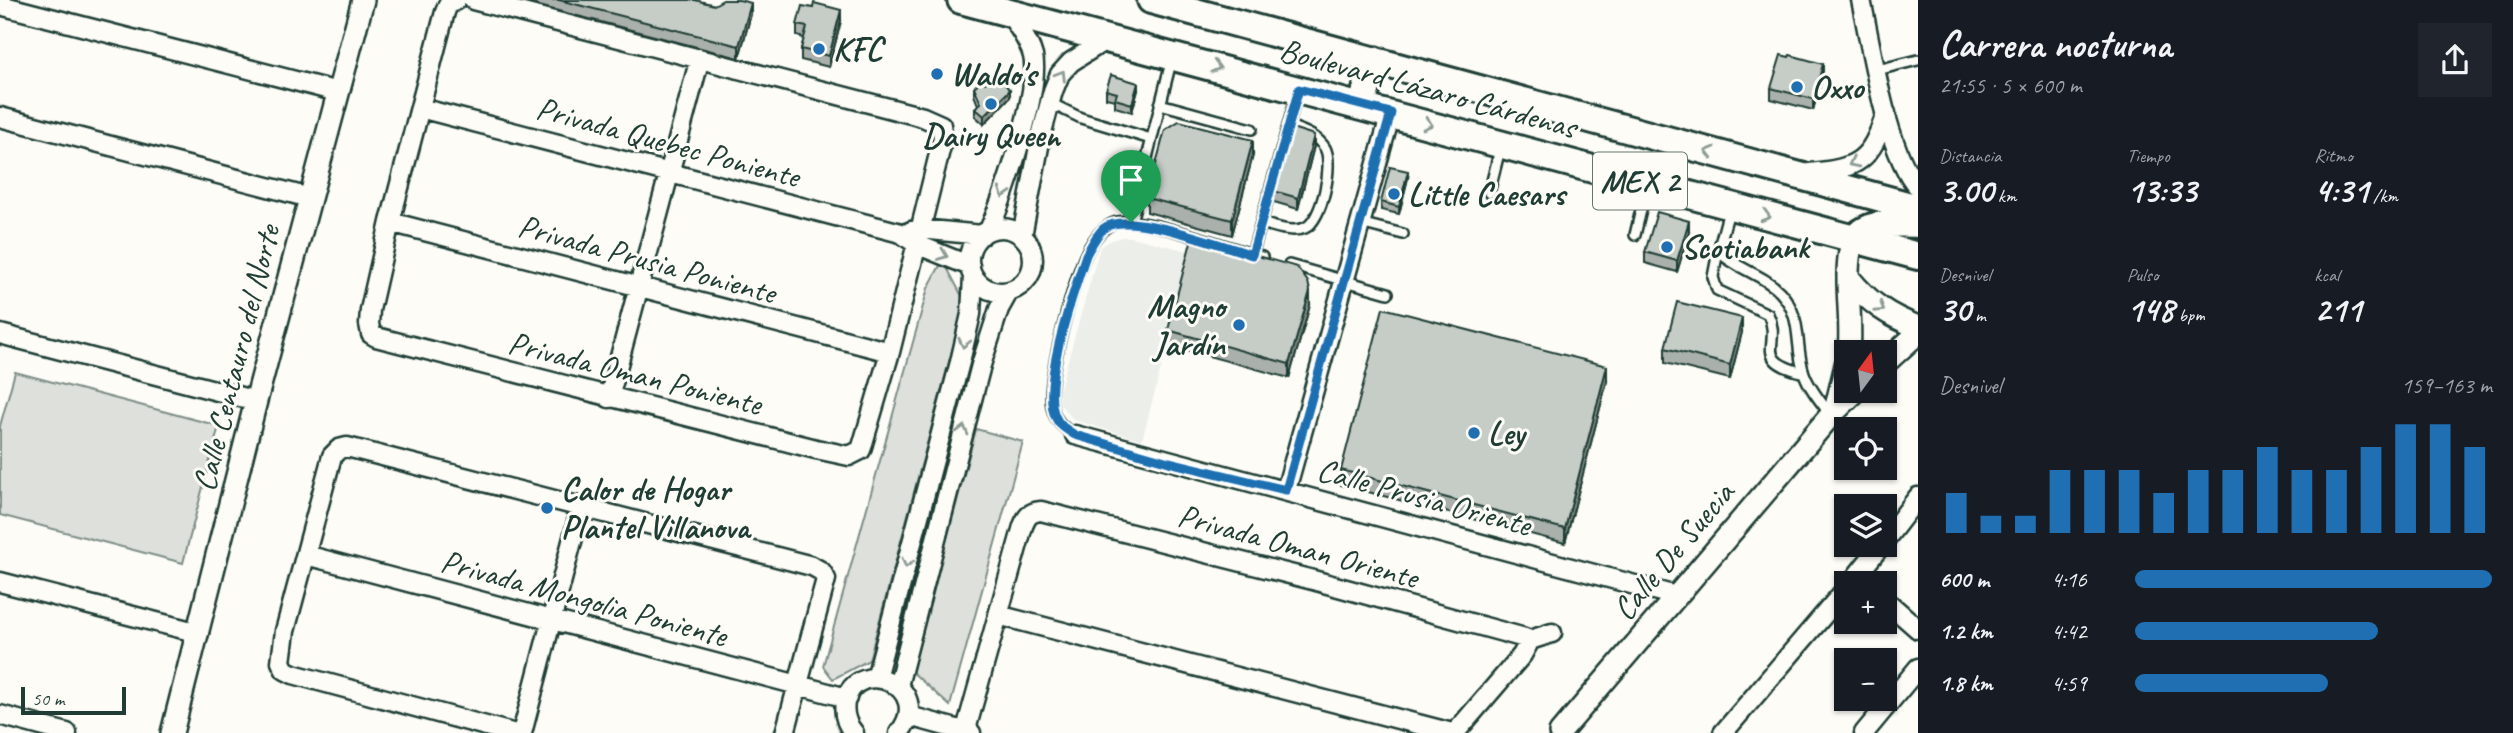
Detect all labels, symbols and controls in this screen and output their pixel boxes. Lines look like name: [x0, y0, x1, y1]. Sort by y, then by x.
text: Carrera nocturna: [1939, 21, 2172, 68]
button: share: [2418, 23, 2492, 97]
place label: KFC: [833, 28, 887, 70]
street label: Boulevard Lázaro Cárdenas: [1275, 28, 1583, 148]
marker: KFC: [811, 41, 827, 57]
place label: Waldo's: [951, 53, 1039, 95]
one-way arrow: [1210, 59, 1222, 74]
marker: Waldo's: [929, 66, 945, 82]
place label: Oxxo: [1811, 66, 1865, 108]
one-way arrow: [1053, 70, 1066, 83]
text: 21:55 · 5 × 600 m: [1939, 71, 2082, 100]
marker: Oxxo: [1789, 79, 1805, 95]
street label: Privada Quebec Poniente: [532, 87, 806, 198]
marker: Dairy Queen: [983, 96, 999, 112]
place label: Dairy Queen: [922, 114, 1061, 156]
one-way arrow: [1422, 115, 1434, 130]
text: Distancia: [1939, 144, 2001, 168]
text: Tiempo: [2127, 144, 2170, 168]
text: Ritmo: [2314, 144, 2353, 168]
one-way arrow: [1704, 146, 1716, 160]
pin: [1101, 150, 1161, 222]
road number: MEX 2: [1593, 152, 1687, 210]
one-way arrow: [1848, 154, 1860, 168]
icon: arrive: [1112, 161, 1150, 199]
text: 3.00: [1939, 168, 1993, 213]
text: 13:33: [2127, 168, 2197, 213]
text: 4:31: [2314, 168, 2369, 213]
place label: Little Caesars: [1408, 173, 1568, 215]
text: km: [1993, 184, 2016, 208]
text: /km: [2369, 184, 2398, 208]
one-way arrow: [997, 186, 1012, 198]
marker: Little Caesars: [1386, 186, 1402, 202]
street label: Privada Prusia Poniente: [514, 204, 782, 314]
one-way arrow: [1759, 207, 1771, 222]
street label: Calle Centauro del Norte: [183, 218, 290, 496]
place label: Scotiabank: [1681, 226, 1811, 268]
marker: Scotiabank: [1659, 239, 1675, 255]
one-way arrow: [937, 247, 949, 261]
text: Desnivel: [1939, 263, 1991, 287]
text: Pulso: [2127, 263, 2159, 287]
text: kcal: [2314, 263, 2339, 287]
place label: Magno Jardín: [1147, 285, 1228, 365]
text: 30: [1939, 287, 1971, 332]
text: 148: [2127, 287, 2174, 332]
text: 211: [2314, 287, 2362, 332]
one-way arrow: [1872, 300, 1885, 313]
text: m: [1971, 303, 1986, 327]
text: bpm: [2174, 303, 2205, 327]
marker: Magno Jardín: [1231, 317, 1247, 333]
street label: Privada Oman Poniente: [504, 321, 768, 425]
one-way arrow: [958, 337, 973, 349]
north arrow: [1834, 340, 1897, 402]
map controls: [1834, 340, 1897, 711]
text: Desnivel: [1939, 371, 2001, 400]
text: 159–163 m: [2401, 371, 2492, 400]
place label: Ley: [1488, 412, 1527, 454]
button: locate: [1834, 417, 1897, 480]
one-way arrow: [955, 424, 969, 436]
marker: Ley: [1466, 425, 1482, 441]
street label: Calle Prusia Oriente: [1313, 448, 1538, 546]
place label: Calor de Hogar Plantel Villanova: [561, 468, 752, 548]
street label: Calle De Suecia: [1603, 471, 1745, 629]
street label: Privada Oman Oriente: [1173, 494, 1425, 599]
button: layers: [1834, 494, 1897, 557]
marker: Calor de Hogar Plantel Villanova: [539, 500, 555, 516]
street label: Privada Mongolia Poniente: [436, 540, 734, 657]
one-way arrow: [901, 557, 915, 569]
text: 600 m: [1939, 565, 1989, 594]
text: 4:16: [2051, 565, 2087, 594]
button: +: [1834, 571, 1897, 634]
text: 1.2 km: [1939, 617, 1993, 646]
text: 4:42: [2051, 617, 2087, 646]
button: −: [1834, 648, 1897, 711]
text: 1.8 km: [1939, 669, 1993, 698]
text: 4:59: [2051, 669, 2087, 698]
scale bar: [21, 684, 126, 716]
text: 50 m: [32, 687, 64, 711]

